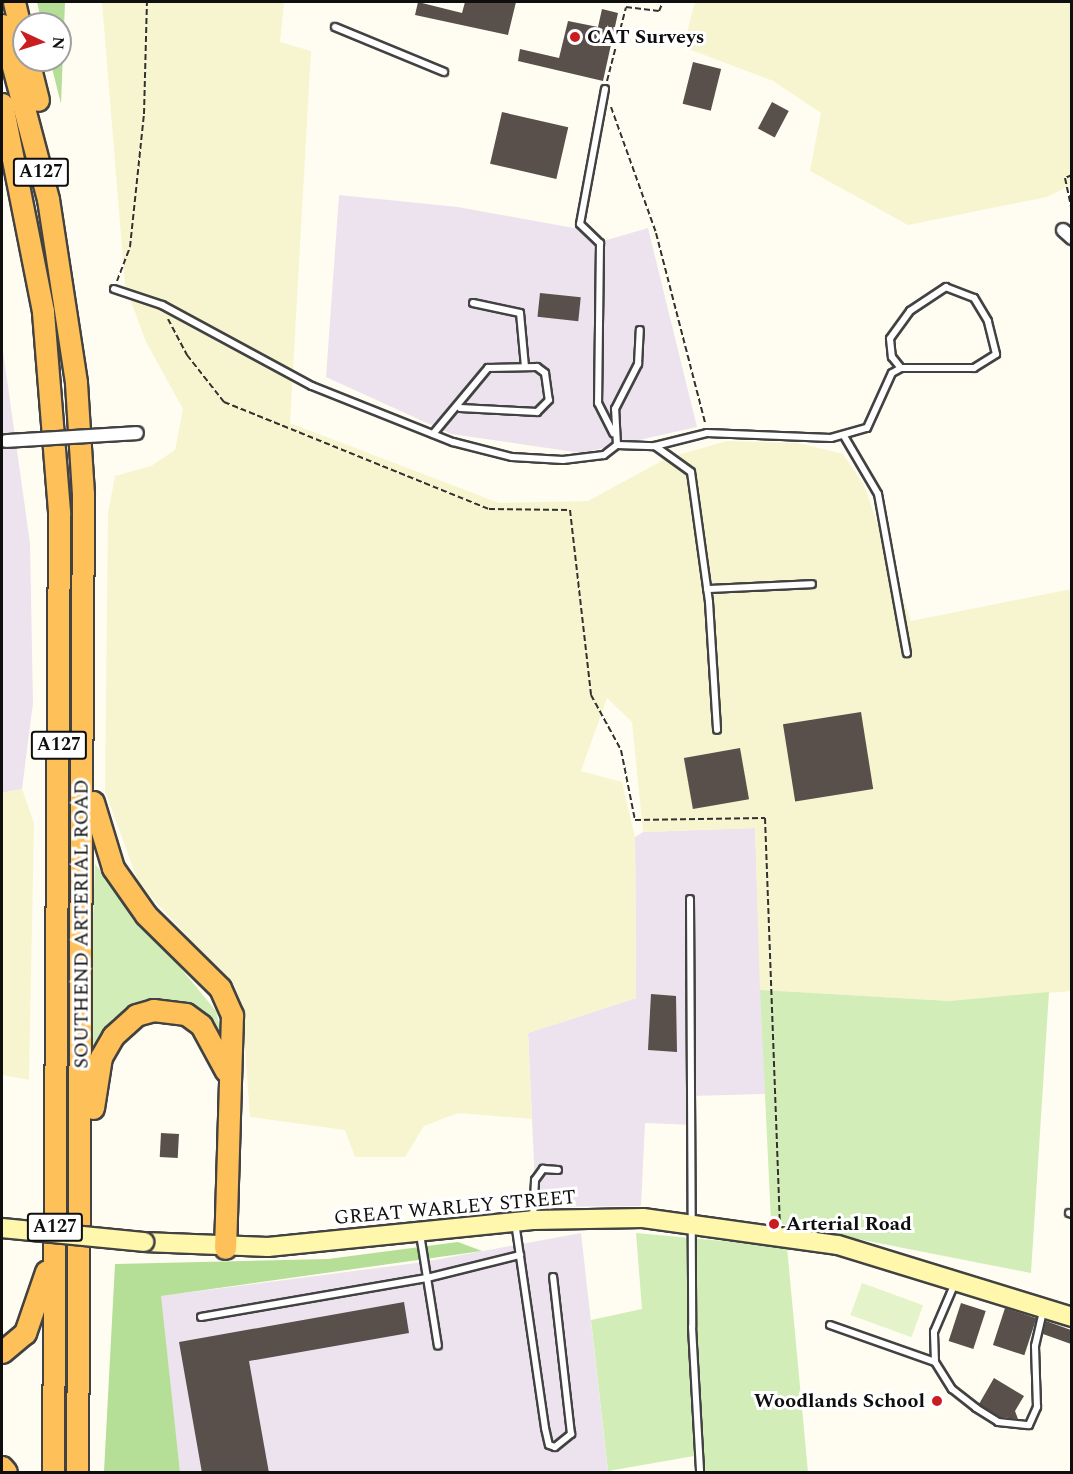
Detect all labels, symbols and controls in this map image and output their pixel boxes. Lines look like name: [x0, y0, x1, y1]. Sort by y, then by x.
north arrow: [12, 12, 72, 72]
place label: CAT Surveys: [587, 25, 704, 49]
marker: CAT Surveys: [568, 30, 582, 44]
text: N: [46, 36, 70, 50]
road number: A127: [12, 157, 70, 187]
road number: A127: [31, 730, 88, 760]
street label: SOUTHEND ARTERIAL ROAD: [70, 779, 94, 1069]
street label: GREAT WARLEY STREET: [333, 1185, 577, 1231]
road number: A127: [26, 1212, 84, 1242]
place label: Arterial Road: [786, 1212, 912, 1236]
marker: Arterial Road: [767, 1217, 781, 1231]
place label: Woodlands School: [754, 1389, 925, 1413]
marker: Woodlands School: [930, 1394, 944, 1408]

